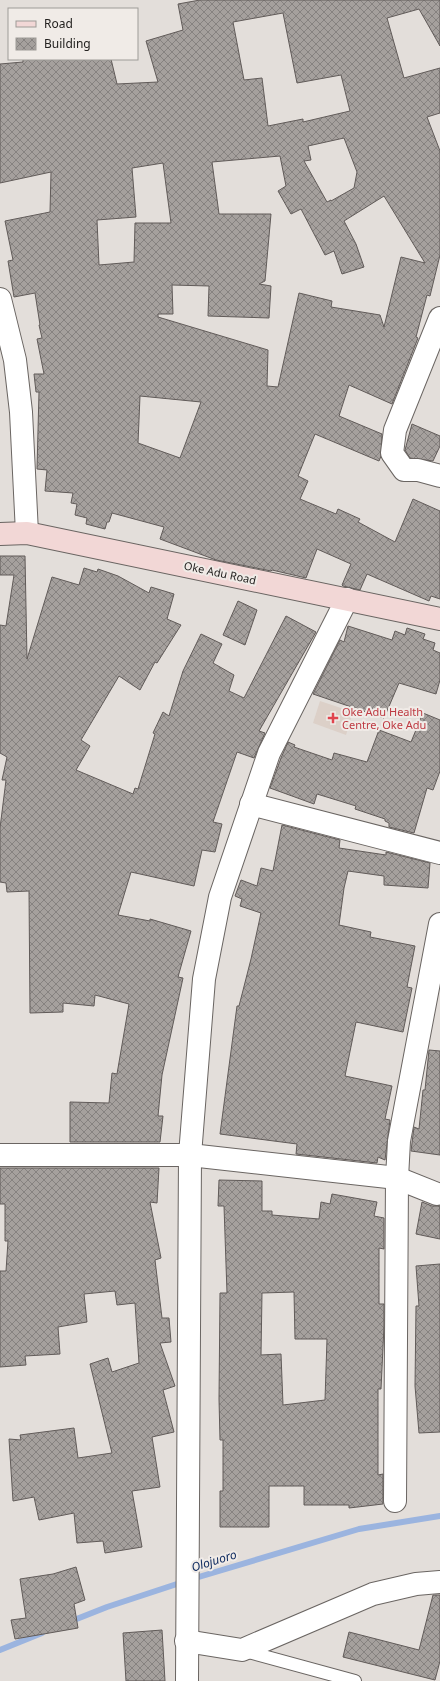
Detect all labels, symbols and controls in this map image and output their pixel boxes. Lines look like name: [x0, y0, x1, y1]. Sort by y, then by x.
legend: [8, 8, 138, 60]
text: Road: [44, 15, 73, 32]
text: Building: [44, 35, 91, 52]
street label: Oke Adu Road: [183, 558, 258, 587]
place label: Oke Adu Health Centre, Oke Adu: [342, 704, 426, 732]
marker: Oke Adu Health Centre, Oke Adu: [327, 712, 339, 724]
water label: Olojuoro: [189, 1546, 239, 1575]

